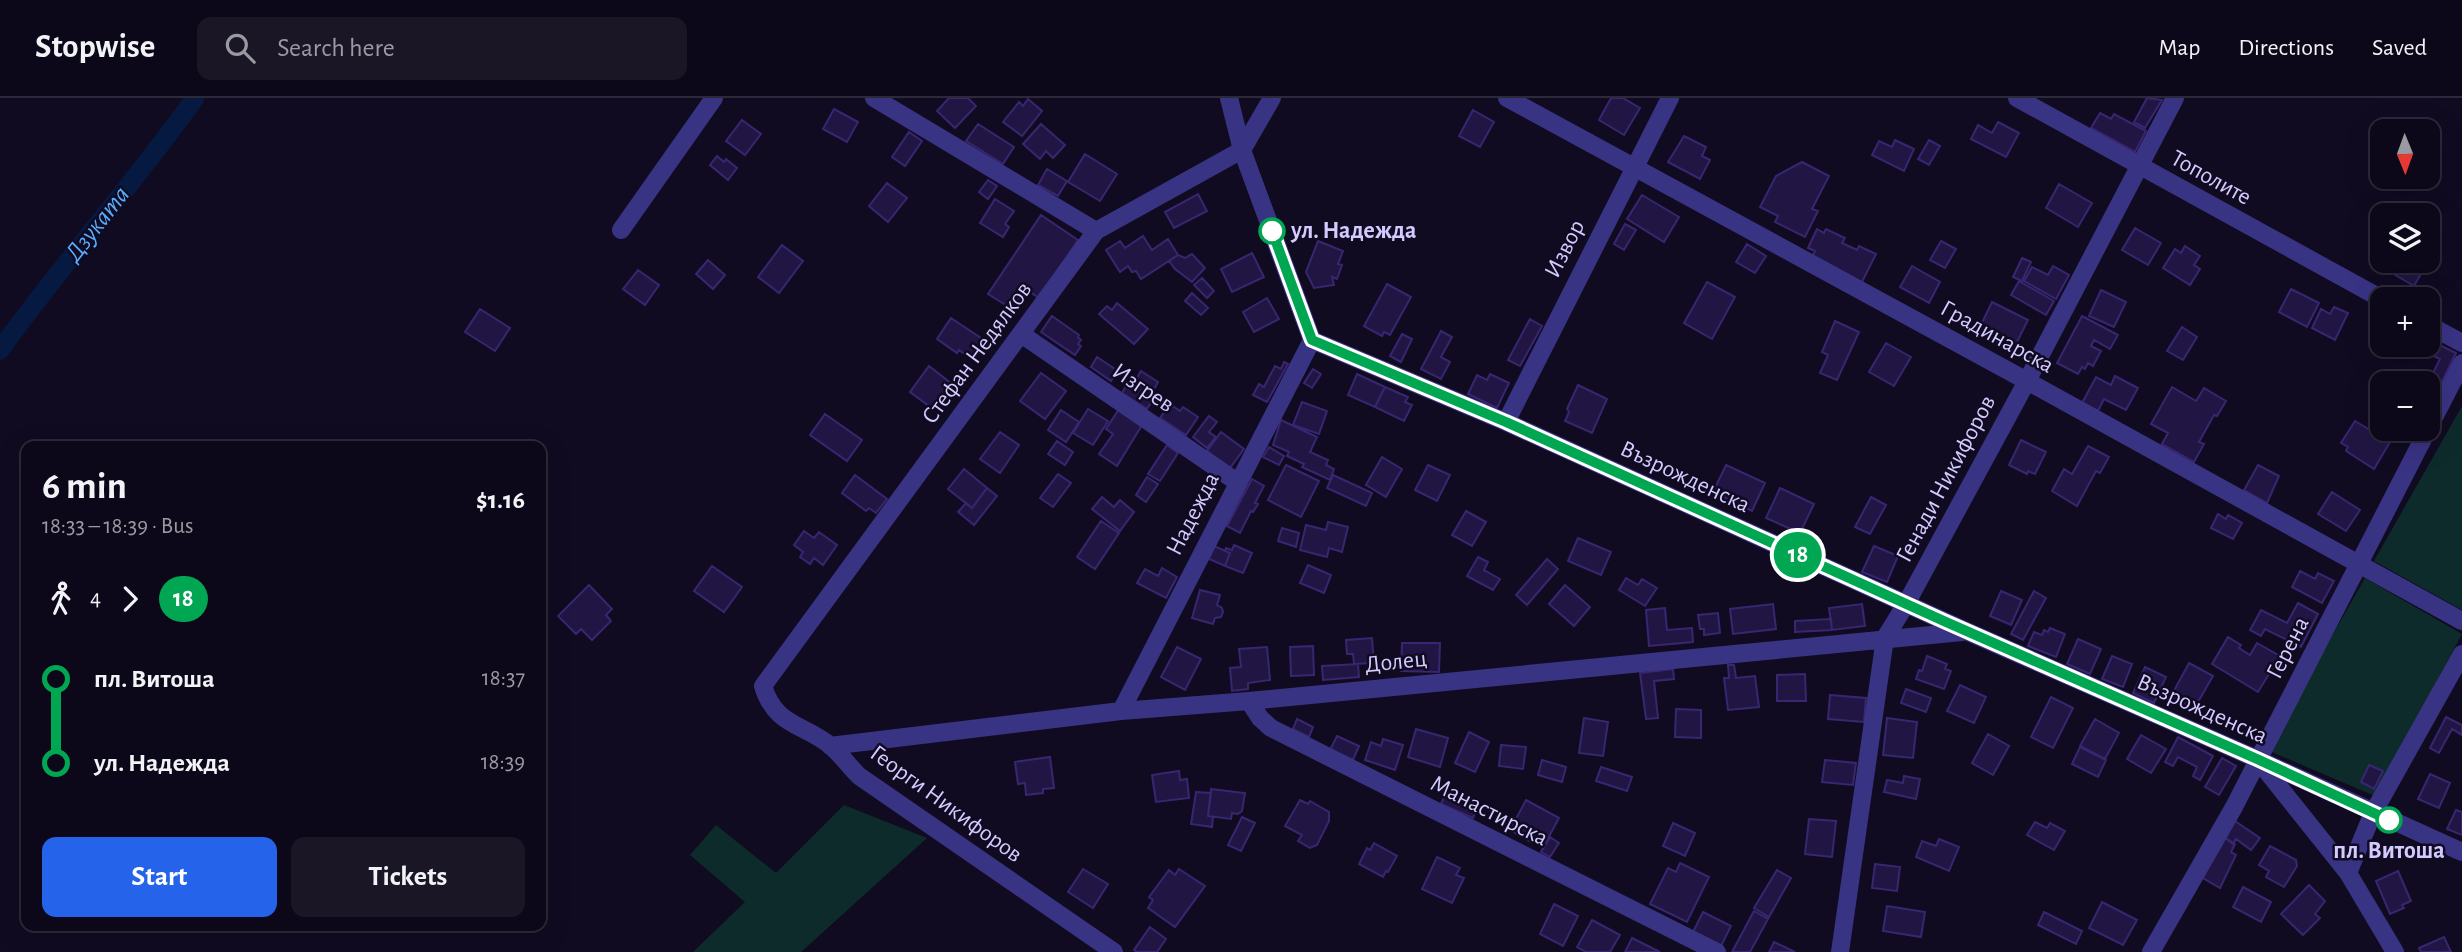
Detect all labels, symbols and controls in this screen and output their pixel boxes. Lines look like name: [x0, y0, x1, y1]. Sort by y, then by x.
search box: [197, 17, 687, 80]
icon: search: [221, 29, 259, 67]
text: Stopwise: [35, 31, 155, 64]
text: Search here: [277, 35, 395, 61]
text: Map: [2158, 36, 2200, 60]
text: Directions: [2238, 36, 2334, 60]
text: Saved: [2372, 36, 2427, 60]
north arrow: [2370, 119, 2440, 189]
map controls: [2370, 119, 2440, 441]
street label: Тополите: [2167, 146, 2255, 210]
water label: Дзуката: [59, 181, 134, 267]
button: layers: [2370, 203, 2440, 273]
street label: Извор: [1540, 216, 1590, 282]
marker: ул. Надежда: [1259, 218, 1285, 244]
place label: ул. Надежда: [1290, 219, 1416, 243]
street label: Стефан Недялков: [918, 278, 1036, 428]
button: +: [2370, 287, 2440, 357]
street label: Градинарска: [1936, 296, 2058, 378]
street label: Изгрев: [1108, 359, 1178, 417]
button: −: [2370, 371, 2440, 441]
street label: Генади Никифоров: [1892, 392, 2000, 566]
street label: Възрожденска: [1616, 437, 1754, 517]
text: 6 min: [42, 468, 127, 506]
street label: Надежда: [1162, 469, 1224, 559]
text: $1.16: [476, 487, 525, 513]
text: 18:33 – 18:39 · Bus: [42, 515, 193, 538]
line badge: 18: [1766, 532, 1829, 578]
text: 18: [1788, 543, 1808, 567]
icon: walk: [42, 580, 80, 618]
icon: forward: [111, 580, 149, 618]
text: 4: [90, 587, 101, 610]
text: 18: [173, 587, 194, 611]
street label: Герена: [2262, 613, 2314, 683]
street label: Долец: [1364, 647, 1428, 677]
text: пл. Витоша: [94, 666, 215, 692]
text: 18:37: [482, 667, 525, 690]
street label: Възрожденска: [2133, 670, 2271, 748]
street label: Георги Никифоров: [866, 741, 1026, 867]
text: ул. Надежда: [94, 750, 230, 776]
text: 18:39: [481, 751, 525, 774]
street label: Манастирска: [1426, 771, 1552, 851]
marker: пл. Витоша: [2376, 807, 2402, 833]
button: Start: [42, 837, 277, 917]
button: Tickets: [291, 837, 525, 917]
place label: пл. Витоша: [2333, 839, 2445, 863]

